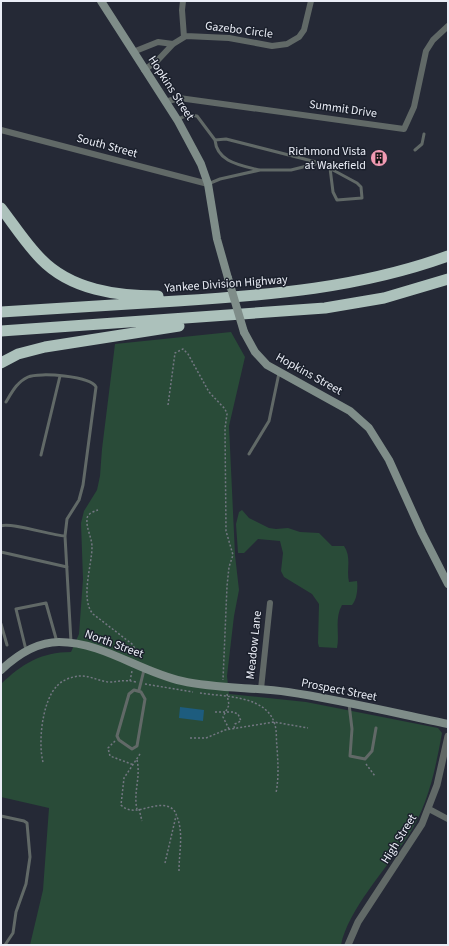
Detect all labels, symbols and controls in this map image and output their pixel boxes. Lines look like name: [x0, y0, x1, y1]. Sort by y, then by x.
street label: Gazebo Circle: [204, 17, 274, 43]
street label: Hopkins Street: [144, 52, 198, 124]
street label: Summit Drive: [308, 96, 378, 122]
street label: South Street: [75, 130, 139, 162]
place label: Richmond Vista at Wakefield: [288, 143, 366, 174]
building icon: Richmond Vista at Wakefield: [369, 148, 389, 168]
street label: Yankee Division Highway: [163, 271, 289, 297]
street label: Hopkins Street: [273, 349, 345, 399]
street label: Meadow Lane: [242, 610, 266, 680]
street label: North Street: [82, 625, 146, 663]
street label: Prospect Street: [300, 674, 378, 706]
street label: High Street: [377, 811, 421, 867]

